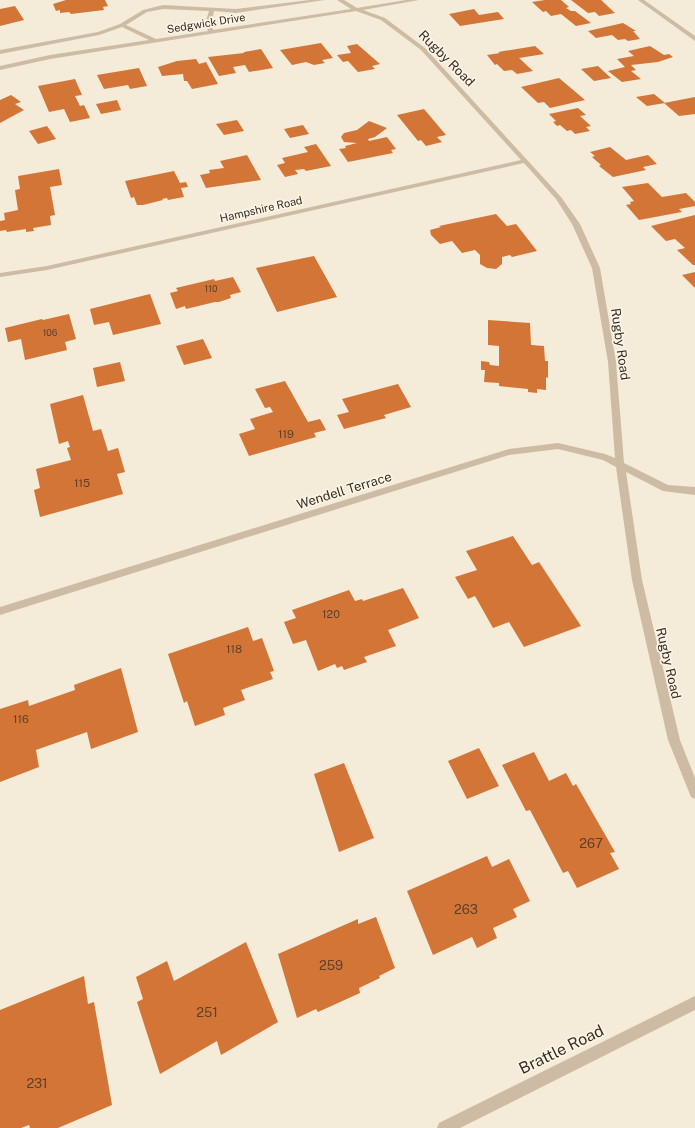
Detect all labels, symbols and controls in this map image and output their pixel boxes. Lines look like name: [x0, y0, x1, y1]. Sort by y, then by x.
street label: Sedgwick Drive: [166, 11, 246, 35]
street label: Rugby Road: [416, 27, 478, 89]
street label: Hampshire Road: [219, 194, 303, 224]
house number: 110: [205, 283, 218, 294]
street label: Rugby Road: [608, 307, 633, 381]
house number: 106: [43, 327, 58, 338]
house number: 119: [278, 428, 294, 440]
street label: Wendell Terrace: [295, 469, 393, 512]
house number: 115: [74, 477, 90, 489]
house number: 120: [322, 608, 340, 620]
street label: Rugby Road: [653, 626, 684, 700]
house number: 118: [226, 643, 242, 655]
house number: 116: [13, 713, 29, 725]
house number: 267: [579, 836, 603, 851]
house number: 263: [454, 902, 478, 917]
house number: 259: [319, 958, 343, 973]
house number: 251: [196, 1005, 218, 1020]
street label: Brattle Road: [516, 1021, 607, 1078]
house number: 231: [26, 1076, 48, 1091]

